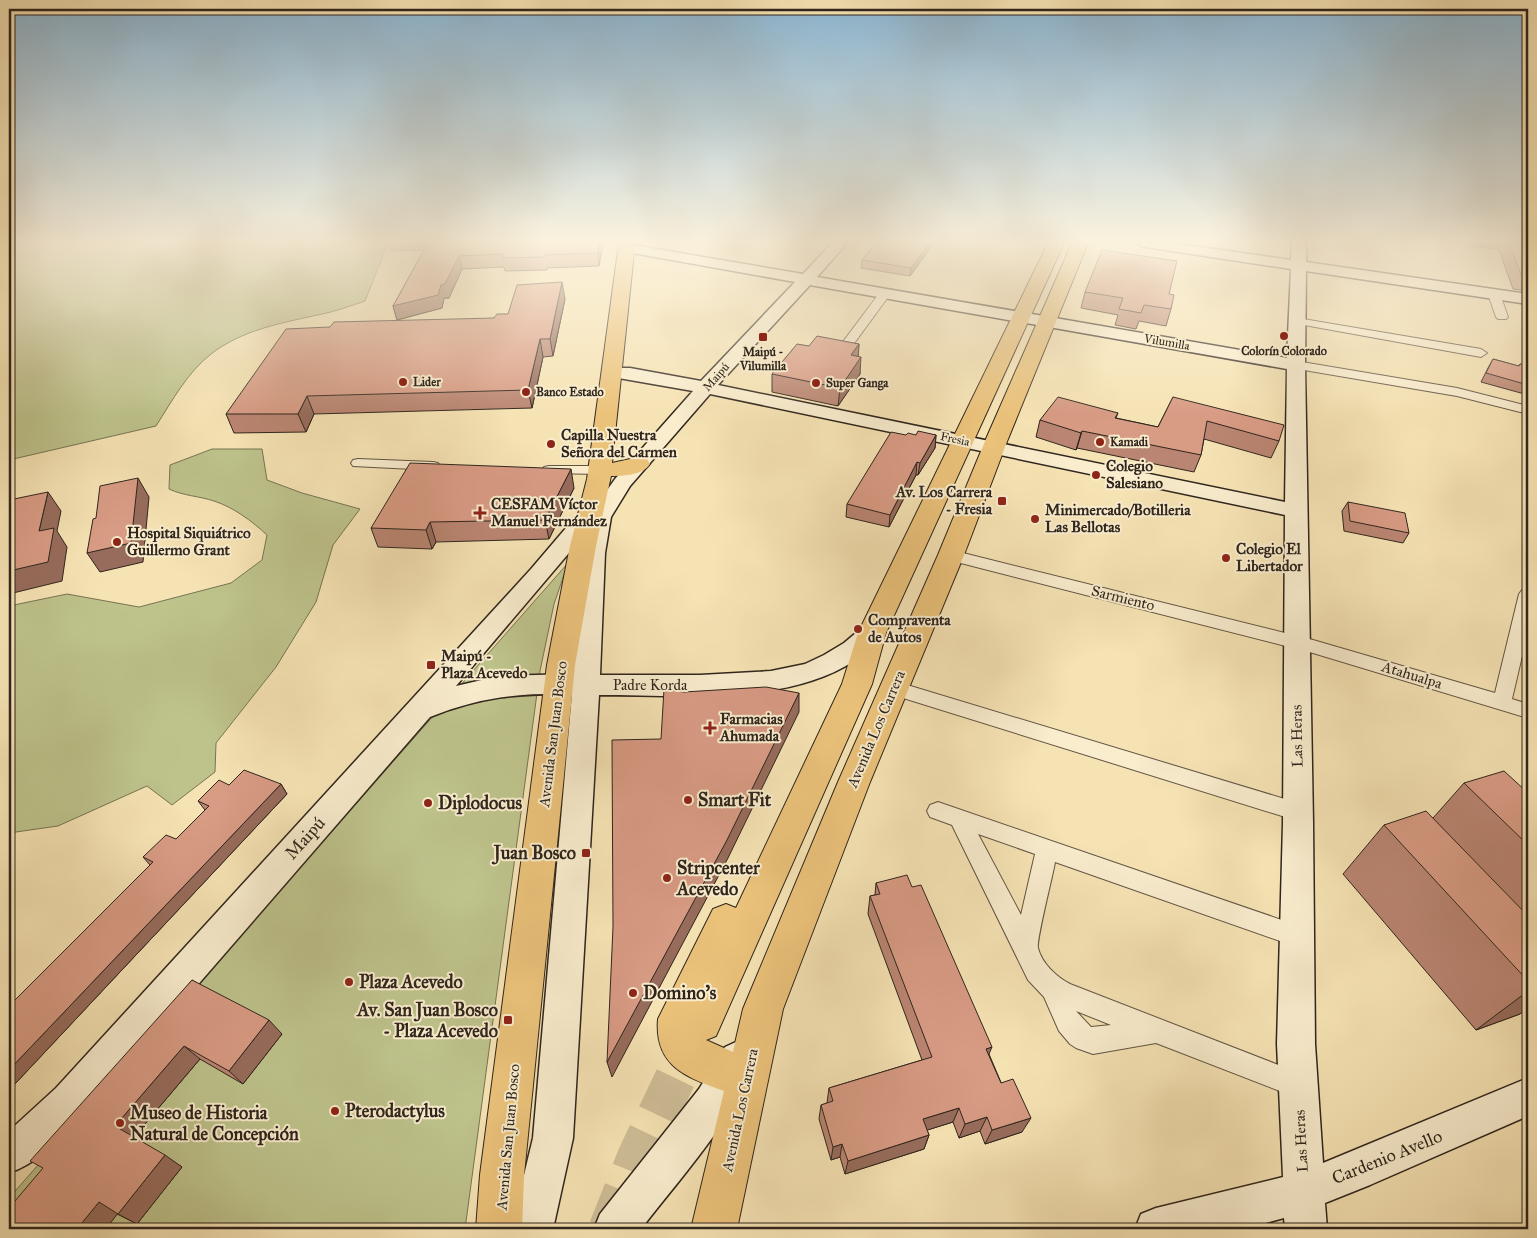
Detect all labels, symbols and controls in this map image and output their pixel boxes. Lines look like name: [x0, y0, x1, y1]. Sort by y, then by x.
marker: Colorín Colorado: [1278, 330, 1290, 342]
marker: Maipú - Vilumilla: [757, 331, 769, 343]
street label: Vilumilla: [1142, 331, 1192, 353]
place label: Colorín Colorado: [1241, 344, 1327, 358]
place label: Maipú - Vilumilla: [739, 345, 787, 373]
street label: Maipú: [700, 360, 733, 394]
place label: Lider: [413, 375, 441, 389]
marker: Lider: [397, 376, 409, 388]
place label: Super Ganga: [826, 376, 889, 391]
marker: Super Ganga: [810, 377, 822, 389]
place label: Banco Estado: [536, 385, 604, 399]
marker: Banco Estado: [520, 386, 532, 398]
place label: Capilla Nuestra Señora del Carmen: [561, 426, 678, 461]
street label: Fresia: [939, 429, 972, 449]
place label: Kamadi: [1110, 435, 1149, 449]
marker: Kamadi: [1094, 436, 1106, 448]
marker: Capilla Nuestra Señora del Carmen: [545, 438, 557, 450]
place label: Colegio Salesiano: [1106, 457, 1163, 492]
marker: Colegio Salesiano: [1090, 469, 1102, 481]
place label: Av. Los Carrera - Fresia: [895, 483, 993, 518]
place label: CESFAM Víctor Manuel Fernández: [491, 495, 607, 530]
marker: Av. Los Carrera - Fresia: [996, 495, 1008, 507]
place label: Minimercado/Botilleria Las Bellotas: [1045, 501, 1191, 536]
marker: CESFAM Víctor Manuel Fernández: [473, 506, 487, 520]
marker: Minimercado/Botilleria Las Bellotas: [1029, 513, 1041, 525]
place label: Hospital Siquiátrico Guillermo Grant: [127, 524, 251, 559]
marker: Hospital Siquiátrico Guillermo Grant: [111, 536, 123, 548]
place label: Colegio El Libertador: [1236, 540, 1303, 575]
marker: Colegio El Libertador: [1220, 552, 1232, 564]
street label: Sarmiento: [1090, 581, 1157, 615]
place label: Compraventa de Autos: [868, 611, 951, 646]
marker: Compraventa de Autos: [852, 623, 864, 635]
place label: Maipú - Plaza Acevedo: [441, 647, 528, 682]
street label: Atahualpa: [1379, 657, 1445, 693]
marker: Maipú - Plaza Acevedo: [425, 659, 437, 671]
street label: Avenida San Juan Bosco: [535, 660, 572, 809]
street label: Avenida Los Carrera: [843, 667, 909, 791]
street label: Padre Korda: [613, 676, 688, 694]
street label: Las Heras: [1287, 705, 1307, 767]
place label: Farmacias Ahumada: [719, 710, 783, 745]
marker: Farmacias Ahumada: [704, 722, 716, 734]
place label: Smart Fit: [698, 789, 772, 811]
place label: Diplodocus: [438, 792, 522, 815]
marker: Smart Fit: [682, 794, 694, 806]
marker: Diplodocus: [422, 797, 434, 809]
street label: Maipú: [280, 812, 330, 864]
place label: Juan Bosco: [492, 842, 576, 865]
marker: Juan Bosco: [580, 847, 592, 859]
place label: Stripcenter Acevedo: [676, 857, 761, 900]
marker: Stripcenter Acevedo: [661, 872, 673, 884]
place label: Plaza Acevedo: [359, 971, 463, 993]
marker: Plaza Acevedo: [343, 976, 355, 988]
place label: Domino's: [643, 982, 717, 1004]
marker: Domino's: [627, 987, 639, 999]
place label: Av. San Juan Bosco - Plaza Acevedo: [356, 999, 498, 1042]
marker: Av. San Juan Bosco - Plaza Acevedo: [502, 1014, 514, 1026]
street label: Avenida Los Carrera: [718, 1046, 762, 1174]
street label: Avenida San Juan Bosco: [493, 1063, 524, 1212]
place label: Pterodactylus: [345, 1100, 445, 1123]
place label: Museo de Historia Natural de Concepción: [130, 1102, 299, 1146]
marker: Pterodactylus: [329, 1105, 341, 1117]
street label: Las Heras: [1290, 1109, 1312, 1173]
marker: Museo de Historia Natural de Concepción: [114, 1117, 126, 1129]
street label: Cardenio Avello: [1329, 1125, 1445, 1189]

